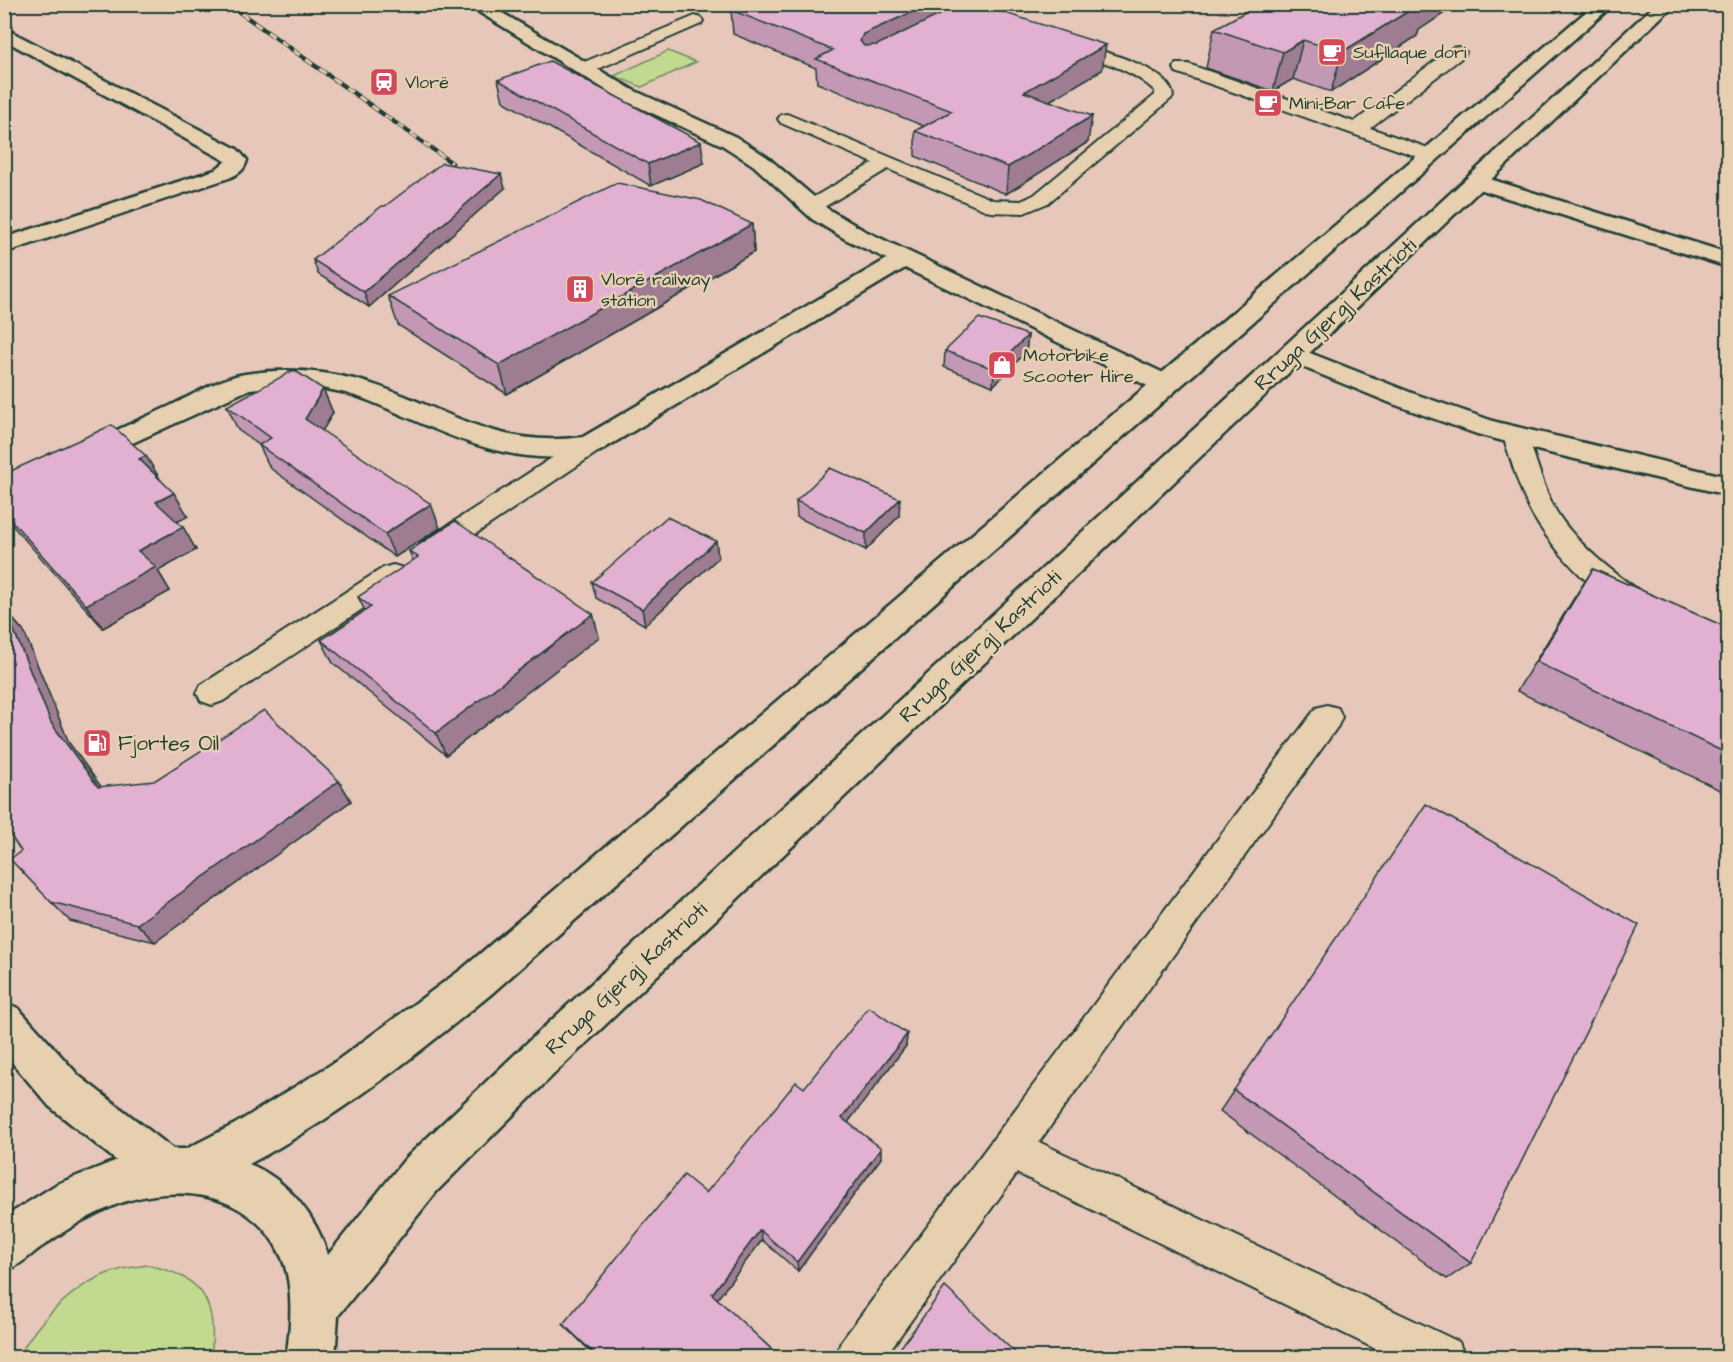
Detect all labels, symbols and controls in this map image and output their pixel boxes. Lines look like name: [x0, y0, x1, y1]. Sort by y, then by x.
cafe icon: Sufllaque dori: [1316, 36, 1348, 68]
place label: Sufllaque dori: [1353, 40, 1467, 65]
station icon: Vlorë: [368, 66, 400, 98]
place label: Vlorë: [405, 70, 449, 95]
cafe icon: Mini-Bar Cafe: [1252, 87, 1284, 119]
place label: Mini-Bar Cafe: [1289, 91, 1406, 116]
street label: Rruga Gjergj Kastrioti: [1248, 231, 1424, 399]
place label: Vlorë railway station: [601, 267, 710, 313]
building icon: Vlorë railway station: [564, 273, 596, 305]
place label: Motorbike Scooter Hire: [1023, 343, 1134, 389]
shop icon: Motorbike Scooter Hire: [986, 349, 1018, 381]
street label: Rruga Gjergj Kastrioti: [893, 563, 1069, 731]
fuel station icon: Fjortes Oil: [81, 727, 113, 759]
place label: Fjortes Oil: [118, 729, 219, 758]
street label: Rruga Gjergj Kastrioti: [539, 895, 715, 1063]

